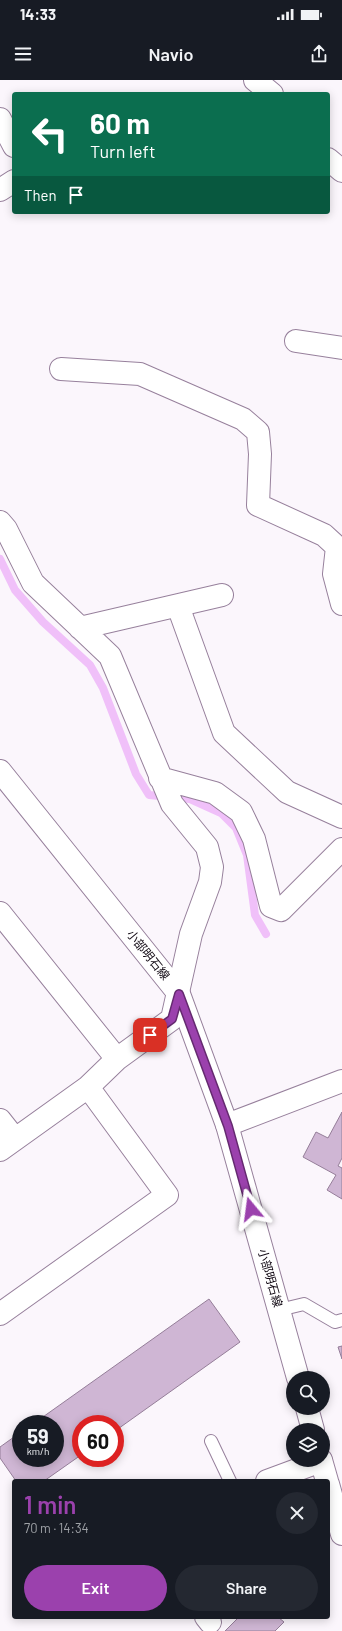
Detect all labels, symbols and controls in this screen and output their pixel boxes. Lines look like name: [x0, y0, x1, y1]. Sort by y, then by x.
text: 14:33: [20, 5, 56, 23]
icon: menu: [12, 43, 34, 65]
text: Navio: [149, 43, 193, 65]
icon: share: [308, 43, 330, 65]
text: 60 m: [90, 106, 150, 140]
icon: left: [24, 108, 76, 160]
text: Turn left: [90, 140, 156, 162]
icon: arrive: [65, 184, 87, 206]
text: Then: [24, 186, 57, 204]
street label: 小部明石線: [124, 927, 173, 982]
pin: [133, 1018, 167, 1052]
icon: arrive: [139, 1024, 161, 1046]
position arrow: [230, 1188, 272, 1230]
street label: 小部明石線: [256, 1247, 286, 1308]
map controls: [286, 1371, 330, 1467]
button: search: [286, 1371, 330, 1415]
speed limit sign: 60: [72, 1415, 124, 1467]
button: layers: [286, 1423, 330, 1467]
text: 59: [27, 1424, 49, 1448]
text: km/h: [27, 1445, 49, 1457]
text: 1 min: [24, 1490, 76, 1519]
button: close: [276, 1492, 318, 1534]
text: 70 m · 14:34: [24, 1520, 89, 1536]
button: Exit: [24, 1565, 167, 1611]
button: Share: [175, 1565, 318, 1611]

